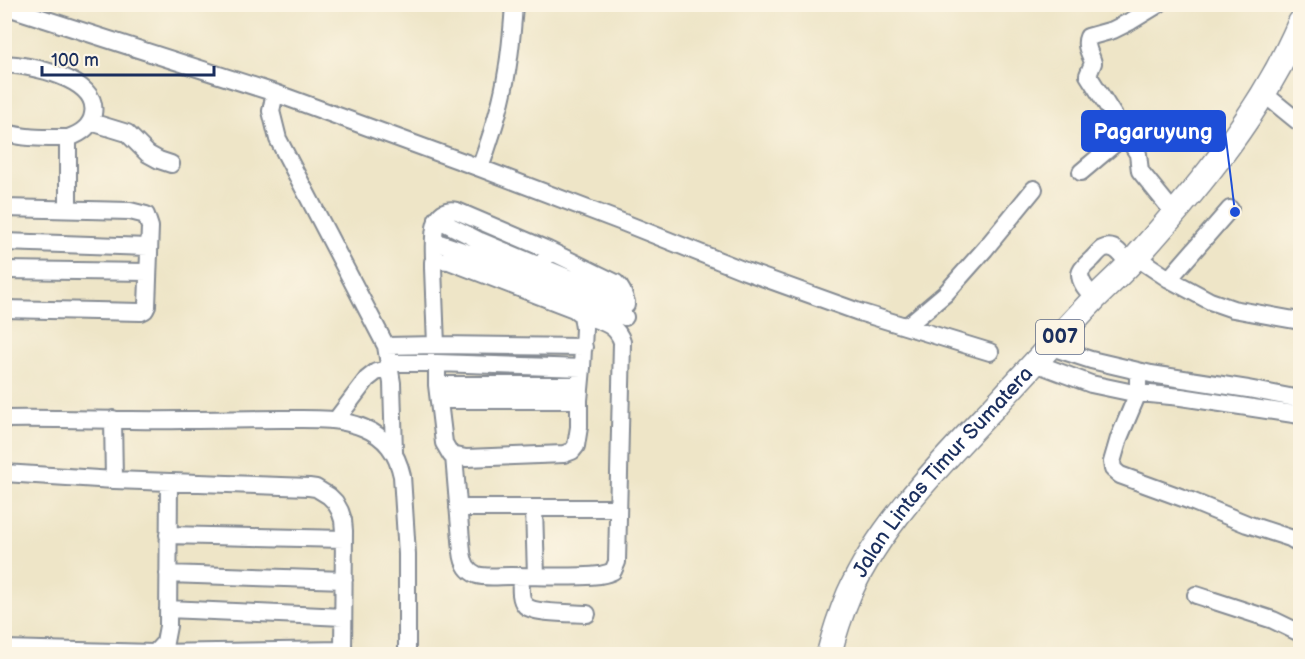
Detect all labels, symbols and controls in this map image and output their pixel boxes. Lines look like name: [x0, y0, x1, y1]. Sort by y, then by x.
scale bar: [42, 39, 214, 77]
text: 100 m: [51, 50, 99, 71]
callout: Pagaruyung: [1082, 111, 1225, 151]
text: Pagaruyung: [1094, 119, 1212, 146]
road number: 007: [1036, 320, 1084, 354]
street label: Jalan Lintas Timur Sumatera: [847, 361, 1038, 581]

